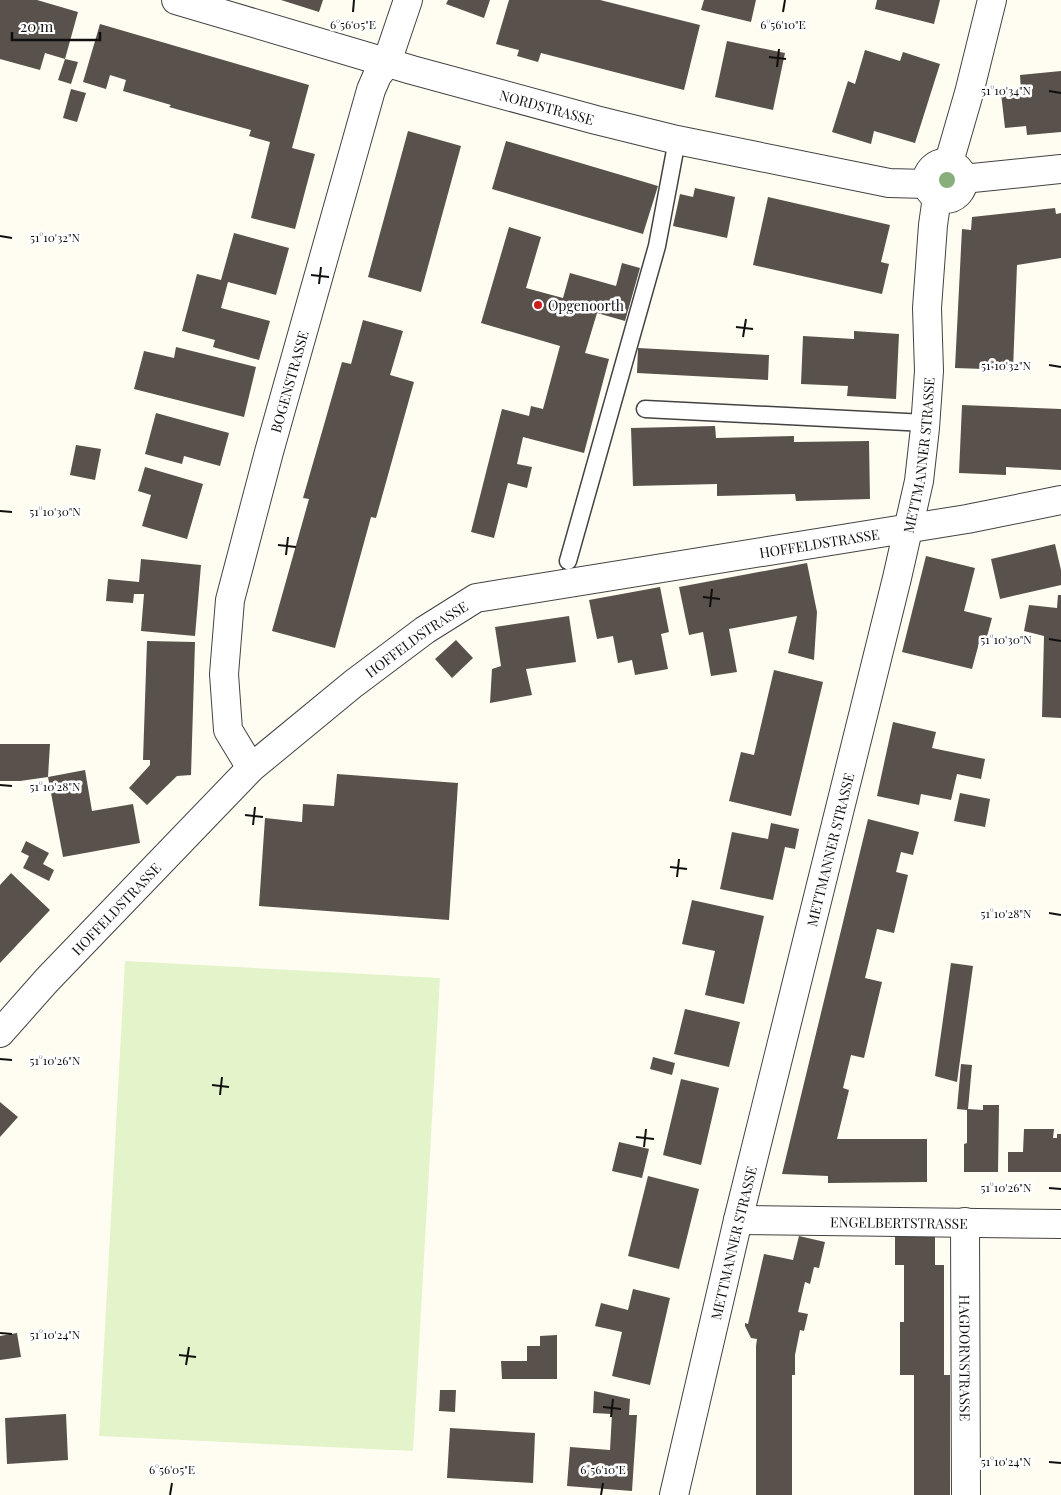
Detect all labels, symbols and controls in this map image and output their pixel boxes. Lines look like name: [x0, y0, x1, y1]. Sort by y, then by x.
scale bar: [12, 10, 100, 42]
text: 20 m: [20, 16, 54, 36]
text: 6°56'05"E: [330, 16, 376, 32]
text: 6°56'10"E: [760, 16, 806, 32]
text: 51°10'34"N: [981, 82, 1032, 98]
street label: NORDSTRASSE: [498, 85, 596, 129]
text: 51°10'32"N: [30, 229, 81, 245]
place label: Opgenoorth: [548, 296, 625, 315]
marker: Opgenoorth: [532, 299, 544, 311]
street label: BOGENSTRASSE: [265, 328, 312, 435]
text: 51°10'32"N: [981, 357, 1032, 373]
street label: METTMANNER STRASSE: [898, 376, 938, 535]
text: 51°10'30"N: [29, 503, 81, 519]
street label: HOFFELDSTRASSE: [758, 524, 881, 562]
street label: HOFFELDSTRASSE: [361, 596, 471, 681]
text: 51°10'30"N: [980, 631, 1032, 647]
street label: METTMANNER STRASSE: [802, 771, 858, 928]
text: 51°10'28"N: [29, 778, 81, 794]
street label: HOFFELDSTRASSE: [67, 858, 165, 959]
text: 51°10'28"N: [980, 905, 1032, 921]
text: 51°10'26"N: [30, 1052, 81, 1068]
street label: METTMANNER STRASSE: [706, 1164, 761, 1322]
text: 51°10'26"N: [981, 1179, 1032, 1195]
street label: ENGELBERTSTRASSE: [830, 1212, 968, 1232]
street label: HAGDORNSTRASSE: [956, 1295, 975, 1421]
text: 51°10'24"N: [30, 1326, 81, 1342]
text: 51°10'24"N: [981, 1453, 1032, 1469]
text: 6°56'05"E: [149, 1461, 195, 1477]
text: 6°56'10"E: [580, 1461, 626, 1477]

